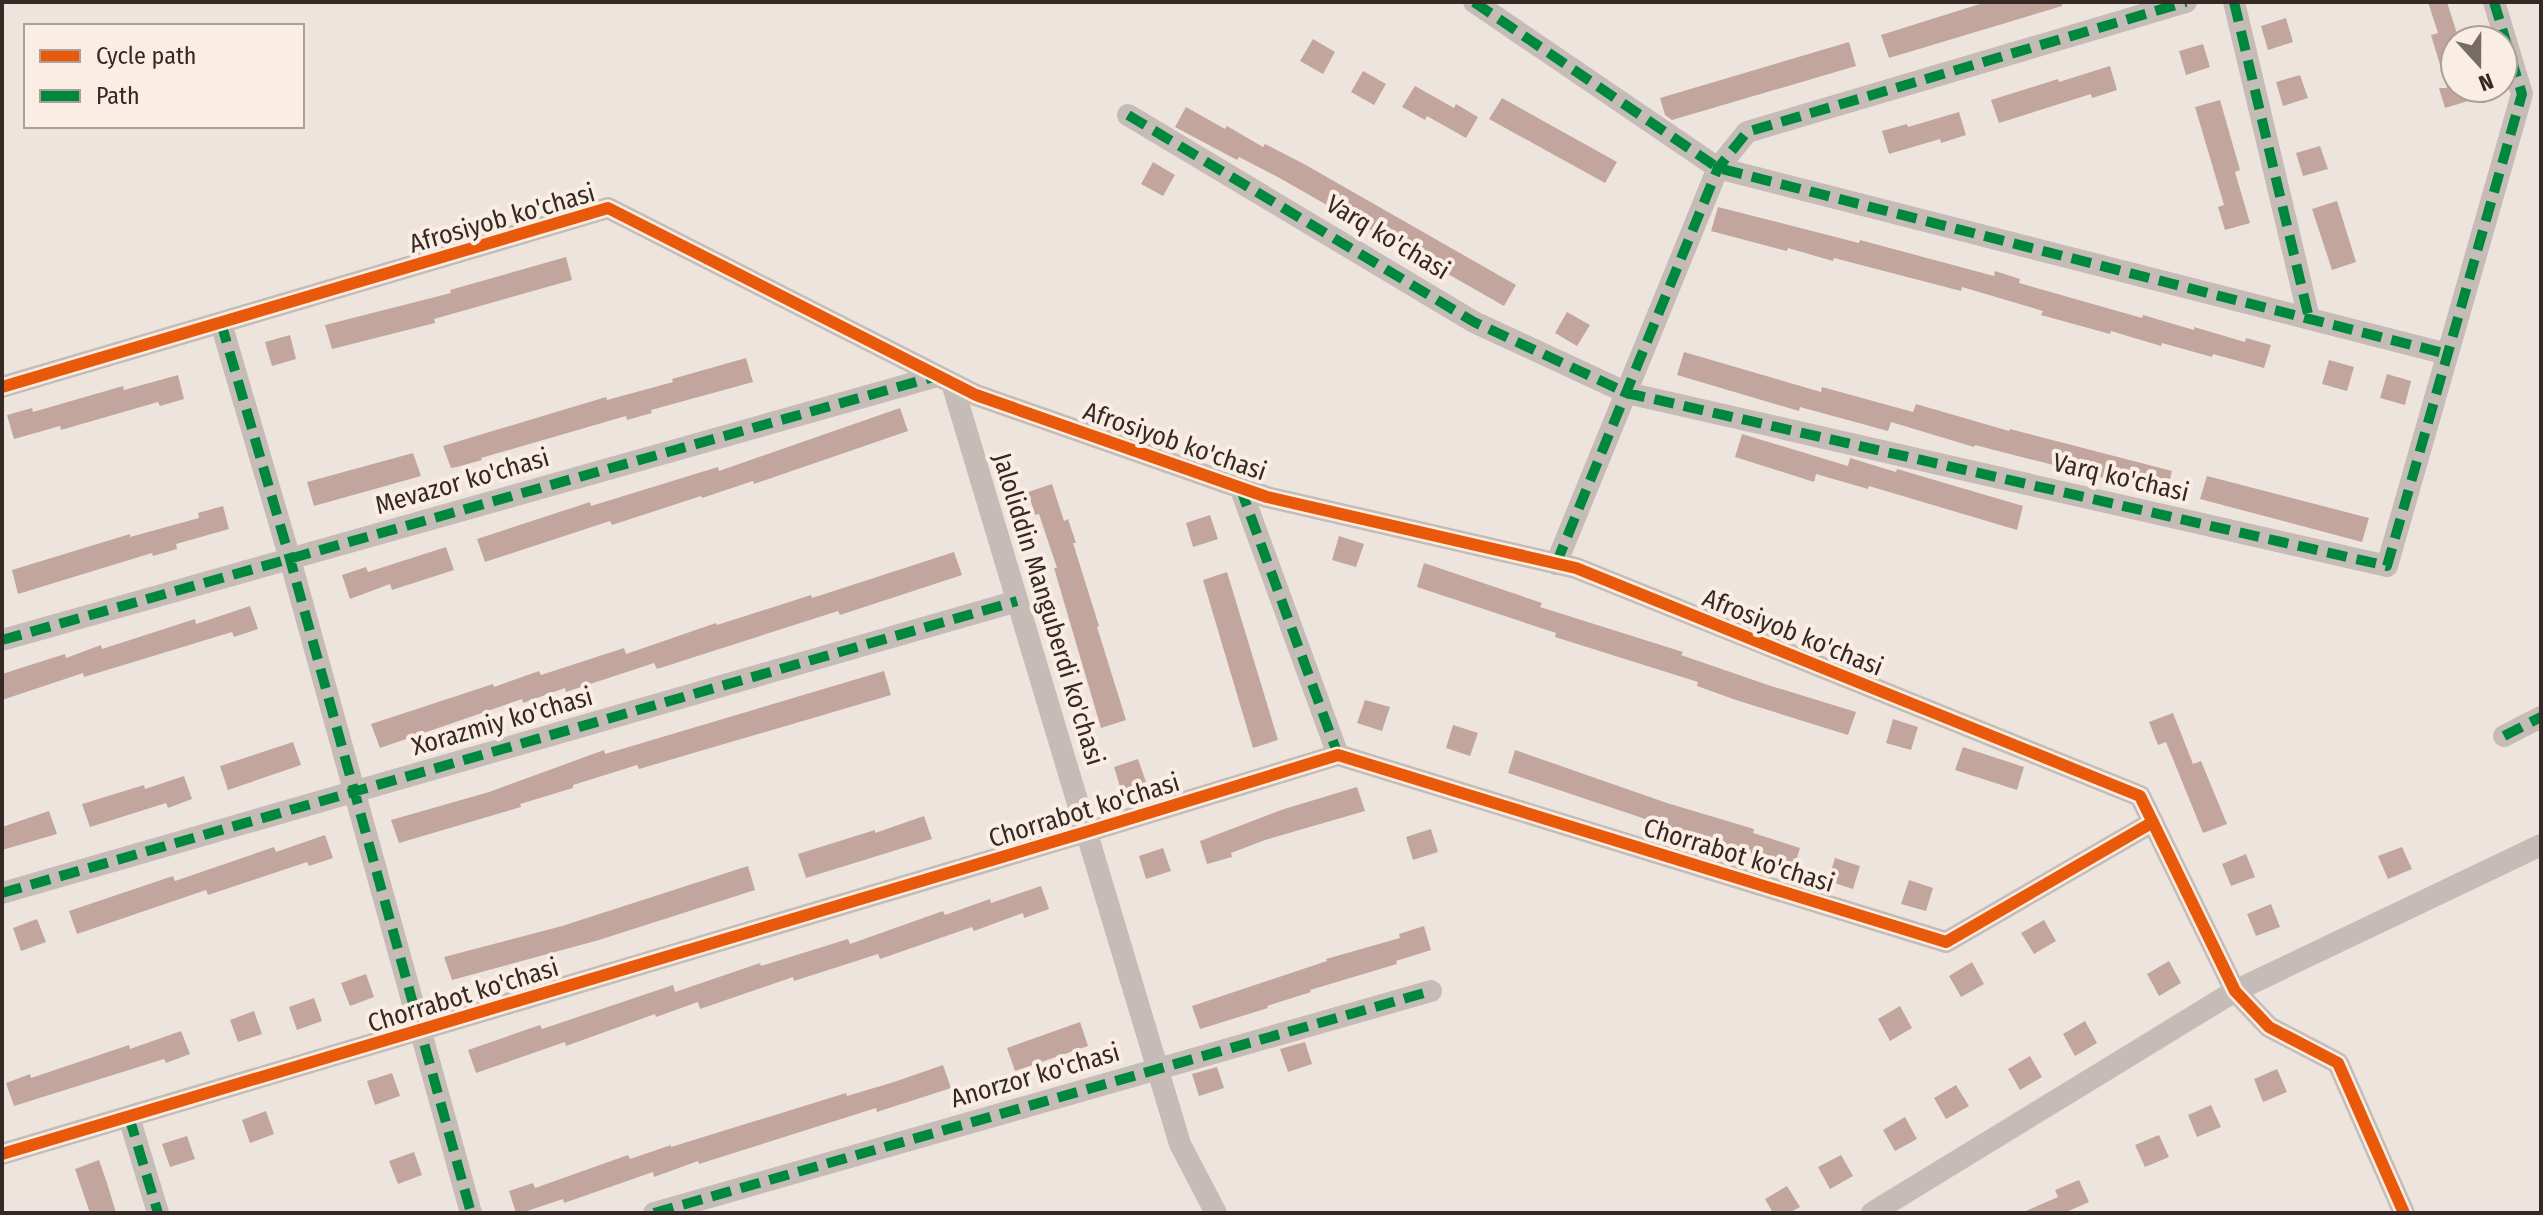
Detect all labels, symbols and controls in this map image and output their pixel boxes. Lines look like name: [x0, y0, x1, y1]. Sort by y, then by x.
legend: [24, 24, 304, 128]
north arrow: [2439, 24, 2519, 104]
text: Cycle path: [96, 42, 196, 70]
text: N: [2475, 67, 2497, 97]
text: Path: [96, 82, 140, 110]
street label: Afrosiyob ko'chasi: [406, 177, 599, 260]
street label: Varq ko'chasi: [1320, 188, 1455, 286]
street label: Afrosiyob ko'chasi: [1079, 396, 1271, 487]
street label: Mevazor ko'chasi: [372, 442, 553, 521]
street label: Varq ko'chasi: [2050, 447, 2192, 508]
street label: Jaloliddin Manguberdi ko'chasi: [986, 449, 1111, 769]
street label: Afrosiyob ko'chasi: [1698, 582, 1888, 683]
street label: Xorazmiy ko'chasi: [408, 681, 596, 762]
street label: Chorrabot ko'chasi: [985, 767, 1183, 854]
street label: Chorrabot ko'chasi: [1640, 812, 1838, 899]
street label: Chorrabot ko'chasi: [364, 952, 562, 1039]
street label: Anorzor ko'chasi: [947, 1037, 1123, 1114]

